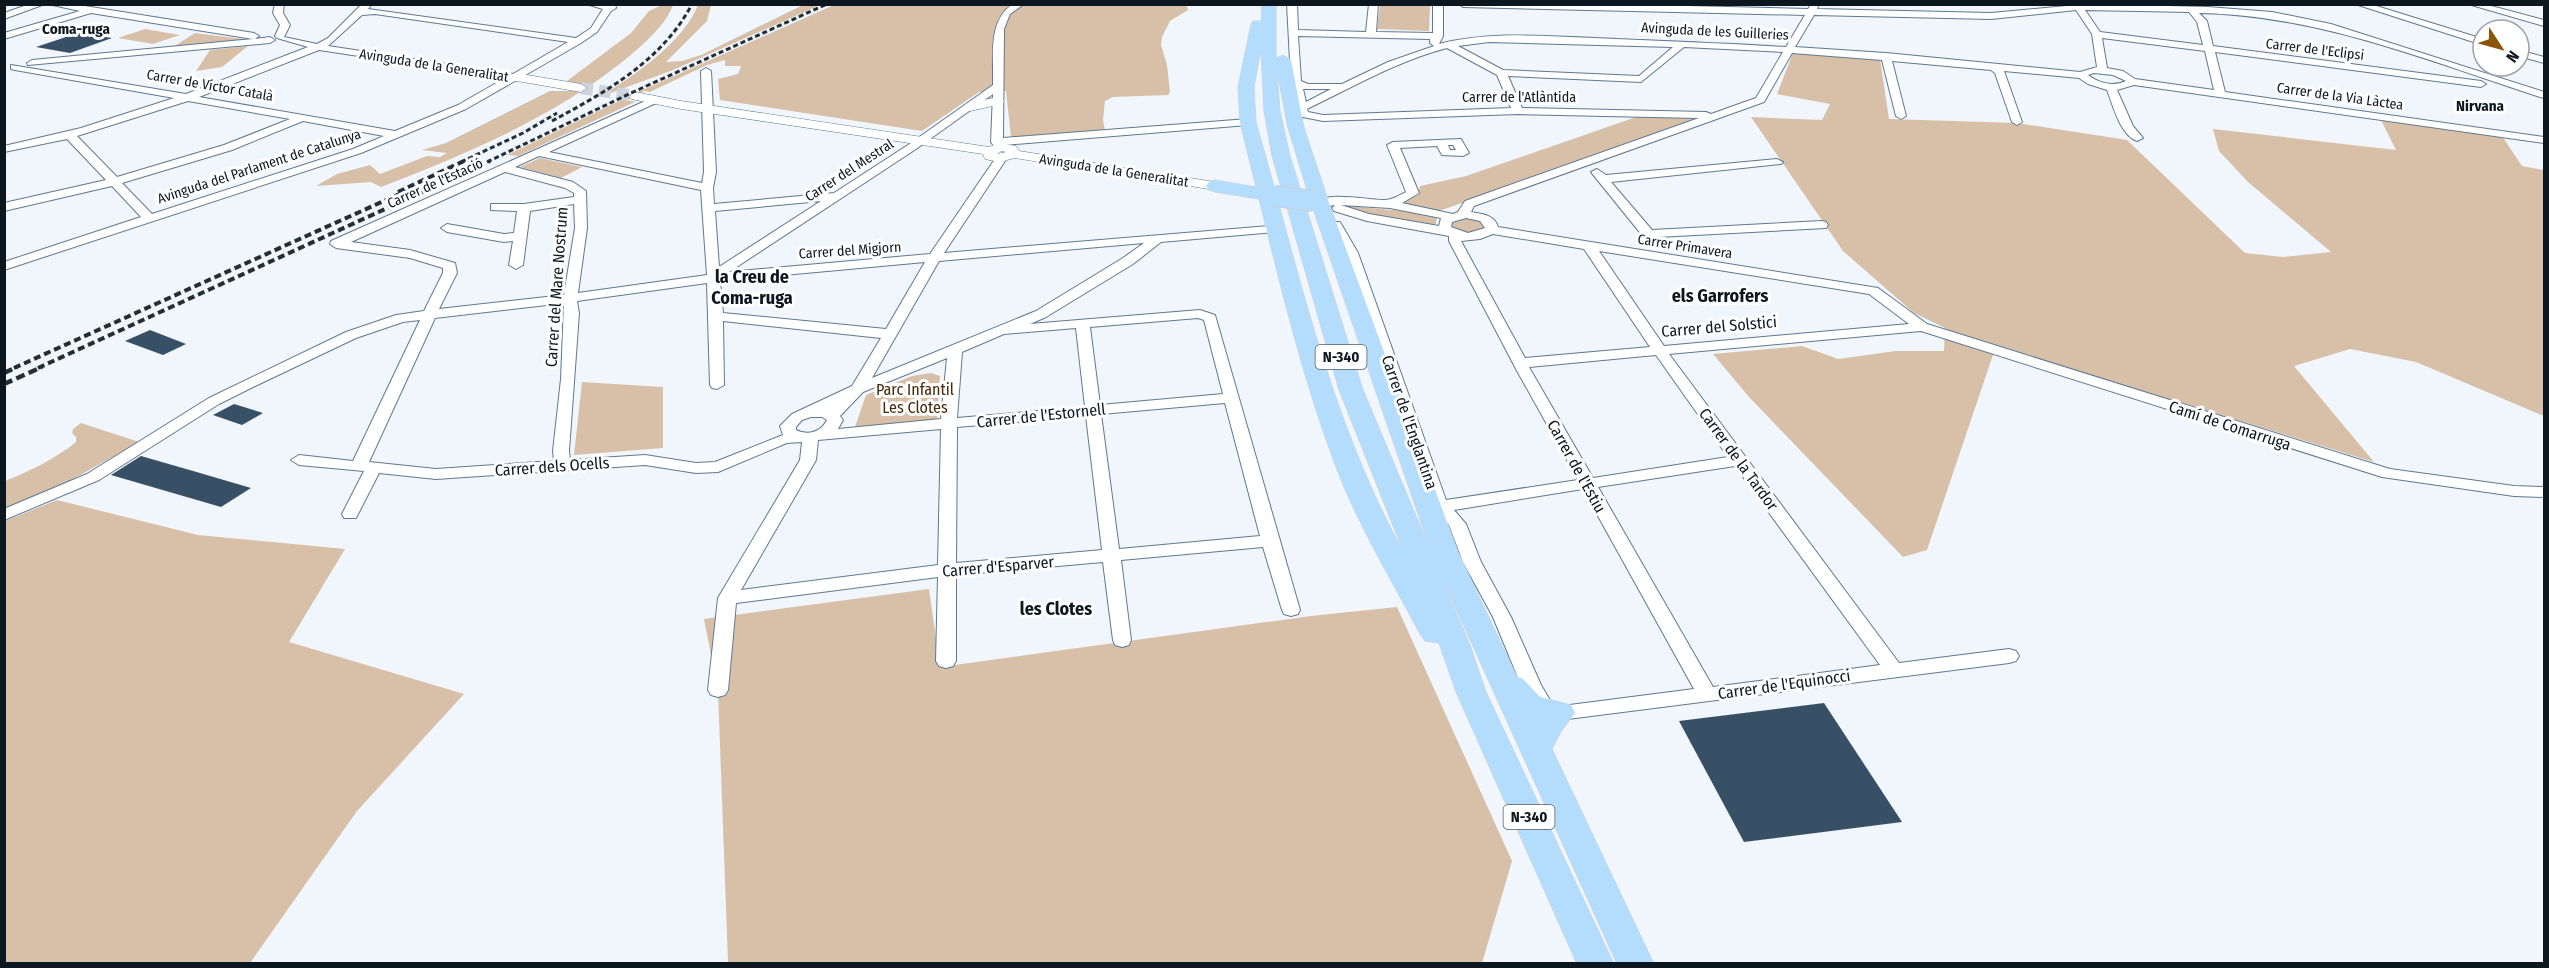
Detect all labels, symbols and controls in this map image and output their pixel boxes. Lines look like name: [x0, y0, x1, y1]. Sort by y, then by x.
north arrow: [2471, 18, 2531, 78]
street label: Avinguda de les Guilleries: [1641, 19, 1789, 44]
district label: Coma-ruga: [42, 20, 110, 38]
street label: Carrer de l'Eclipsi: [2265, 35, 2365, 64]
street label: Avinguda de la Generalitat: [358, 45, 510, 86]
text: N: [2502, 47, 2523, 66]
street label: Carrer de Víctor Català: [145, 66, 275, 105]
street label: Carrer de la Via Làctea: [2276, 79, 2404, 114]
street label: Carrer de l'Atlàntida: [1462, 89, 1576, 106]
district label: Nirvana: [2456, 97, 2504, 115]
street label: Avinguda del Parlament de Catalunya: [155, 125, 363, 207]
street label: Carrer del Mestral: [802, 135, 897, 205]
street label: Avinguda de la Generalitat: [1038, 150, 1190, 191]
street label: Carrer de l'Estació: [385, 155, 486, 212]
street label: Carrer del Mare Nostrum: [541, 206, 572, 368]
street label: Carrer Primavera: [1636, 231, 1734, 262]
street label: Carrer del Migjorn: [798, 238, 902, 263]
district label: la Creu de Coma-ruga: [711, 266, 793, 309]
district label: els Garrofers: [1672, 285, 1768, 307]
street label: Carrer del Solstici: [1661, 312, 1778, 341]
road number: N-340: [1316, 345, 1366, 369]
street label: Carrer de l'Englantina: [1378, 353, 1441, 492]
park label: Parc Infantil Les Clotes: [876, 380, 954, 417]
street label: Camí de Comarruga: [2166, 397, 2293, 454]
street label: Carrer de l'Estornell: [976, 399, 1106, 432]
street label: Carrer de la Tardor: [1695, 404, 1782, 515]
street label: Carrer de l'Estiu: [1543, 417, 1610, 516]
street label: Carrer dels Ocells: [494, 453, 610, 480]
street label: Carrer d'Esparver: [941, 552, 1055, 581]
district label: les Clotes: [1020, 598, 1092, 620]
street label: Carrer de l'Equinocci: [1717, 666, 1852, 703]
road number: N-340: [1504, 805, 1555, 829]

